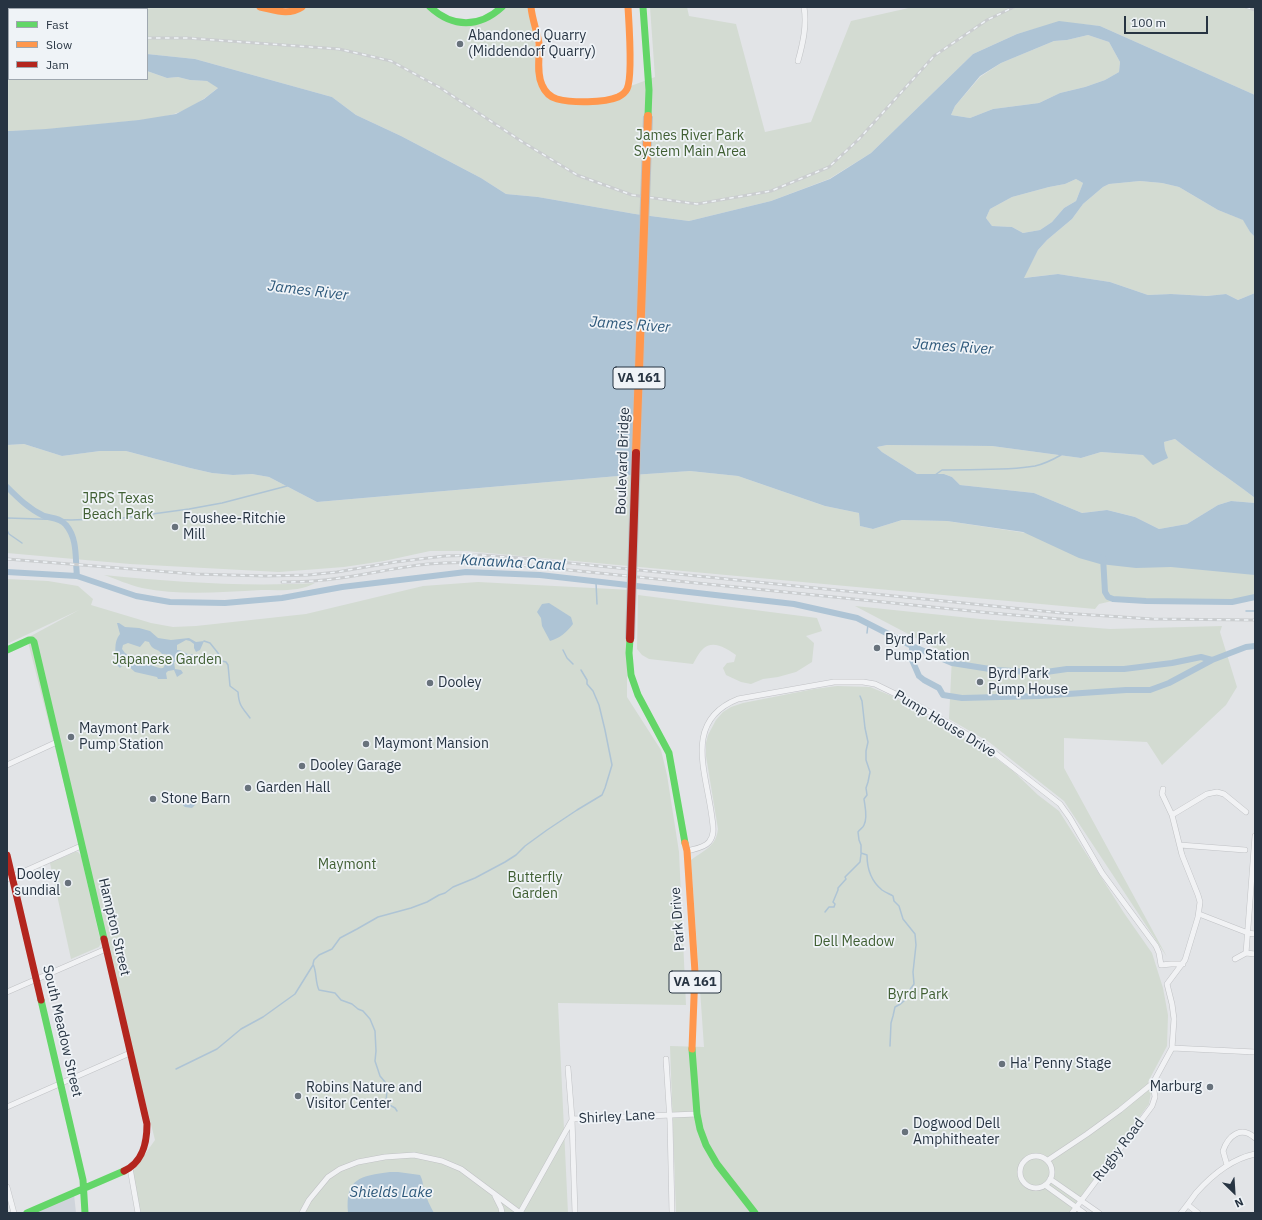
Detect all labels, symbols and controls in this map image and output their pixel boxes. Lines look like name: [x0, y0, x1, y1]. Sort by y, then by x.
legend: [8, 8, 148, 80]
scale bar: [1126, 8, 1210, 34]
text: 100 m: [1131, 15, 1166, 30]
text: Fast: [46, 17, 69, 32]
place label: Abandoned Quarry (Middendorf Quarry): [468, 28, 596, 60]
text: Slow: [46, 37, 72, 52]
marker: Abandoned Quarry (Middendorf Quarry): [455, 39, 465, 49]
text: Jam: [46, 57, 69, 72]
park label: James River Park System Main Area: [634, 128, 746, 160]
water label: James River: [267, 277, 349, 305]
water label: James River: [589, 313, 671, 337]
water label: James River: [912, 335, 994, 359]
road number: VA 161: [613, 367, 665, 389]
street label: Boulevard Bridge: [613, 407, 633, 515]
park label: JRPS Texas Beach Park: [82, 491, 154, 524]
place label: Foushee-Ritchie Mill: [183, 511, 286, 544]
marker: Foushee-Ritchie Mill: [170, 522, 180, 532]
water label: Kanawha Canal: [460, 551, 566, 575]
place label: Byrd Park Pump Station: [885, 632, 970, 664]
marker: Byrd Park Pump Station: [872, 643, 882, 653]
park label: Japanese Garden: [112, 652, 222, 668]
place label: Byrd Park Pump House: [988, 666, 1068, 698]
place label: Dooley: [438, 675, 481, 691]
marker: Byrd Park Pump House: [975, 677, 985, 687]
marker: Dooley: [425, 678, 435, 688]
street label: Pump House Drive: [891, 687, 999, 761]
place label: Maymont Park Pump Station: [79, 721, 169, 754]
marker: Maymont Park Pump Station: [66, 732, 76, 742]
place label: Maymont Mansion: [374, 736, 489, 752]
marker: Maymont Mansion: [361, 739, 371, 749]
place label: Dooley Garage: [310, 758, 402, 774]
marker: Dooley Garage: [297, 761, 307, 771]
place label: Garden Hall: [256, 780, 330, 796]
marker: Garden Hall: [243, 783, 253, 793]
place label: Stone Barn: [161, 791, 230, 807]
marker: Stone Barn: [148, 794, 158, 804]
park label: Maymont: [318, 857, 376, 873]
place label: Dooley sundial: [14, 867, 60, 900]
park label: Butterfly Garden: [508, 870, 562, 902]
street label: Hampton Street: [95, 876, 133, 978]
marker: Dooley sundial: [63, 878, 73, 888]
street label: Park Drive: [667, 886, 689, 952]
park label: Dell Meadow: [813, 934, 895, 950]
street label: South Meadow Street: [39, 963, 85, 1099]
road number: VA 161: [669, 971, 721, 993]
park label: Byrd Park: [888, 987, 948, 1003]
place label: Ha' Penny Stage: [1010, 1056, 1111, 1072]
marker: Ha' Penny Stage: [997, 1059, 1007, 1069]
place label: Marburg: [1150, 1079, 1202, 1095]
place label: Robins Nature and Visitor Center: [306, 1080, 422, 1112]
marker: Marburg: [1205, 1082, 1215, 1092]
marker: Robins Nature and Visitor Center: [293, 1091, 303, 1101]
street label: Shirley Lane: [578, 1107, 656, 1127]
street label: Rugby Road: [1090, 1115, 1148, 1185]
place label: Dogwood Dell Amphitheater: [913, 1116, 1000, 1148]
marker: Dogwood Dell Amphitheater: [900, 1127, 910, 1137]
north arrow: [1214, 1172, 1254, 1212]
water label: Shields Lake: [350, 1184, 432, 1202]
text: N: [1233, 1195, 1246, 1211]

